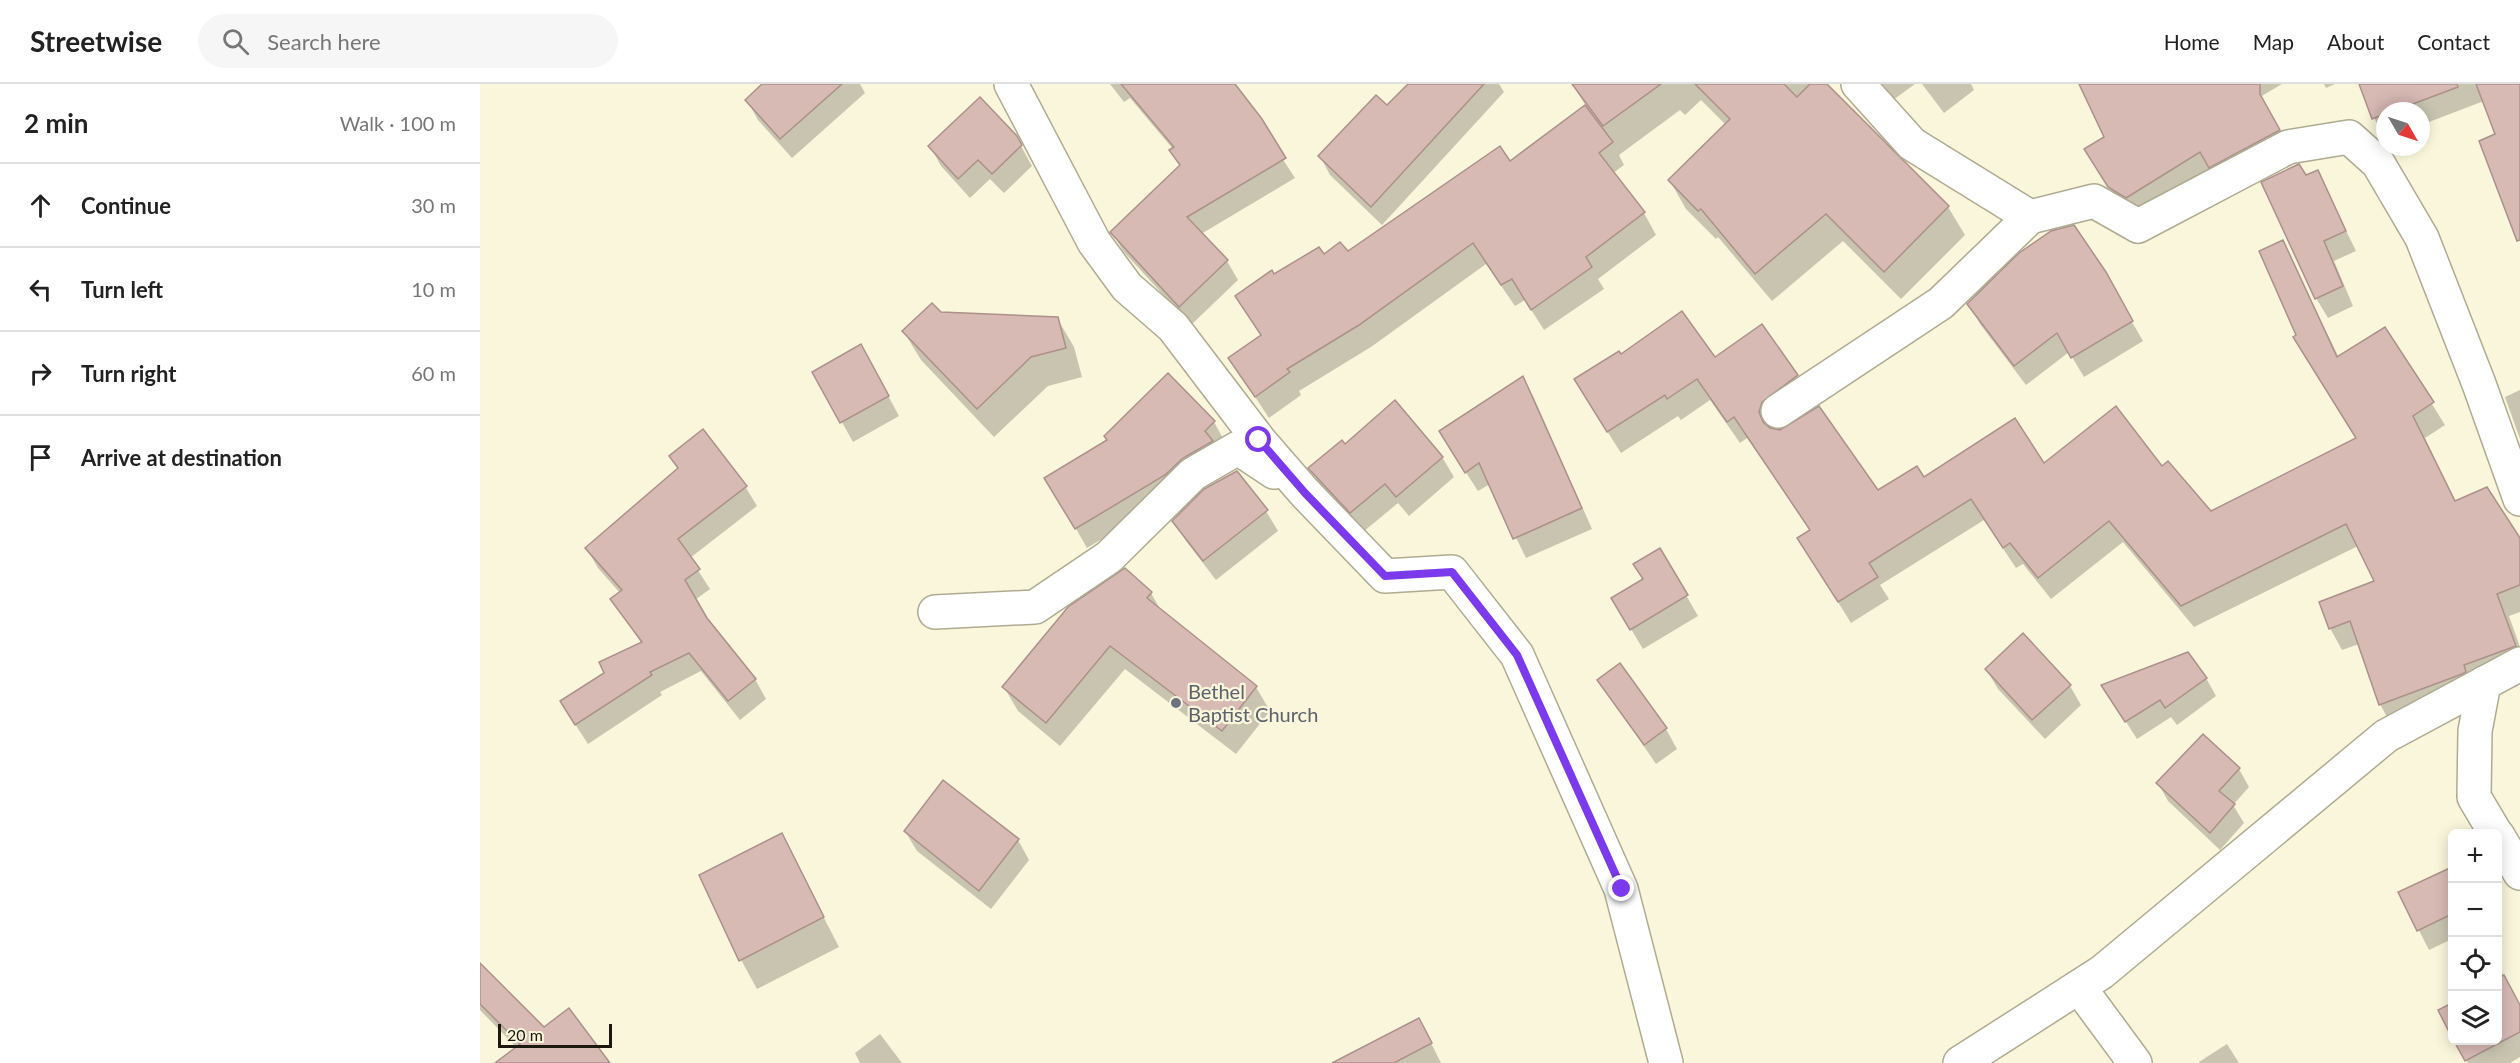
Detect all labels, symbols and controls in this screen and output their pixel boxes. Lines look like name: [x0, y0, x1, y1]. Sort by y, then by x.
search box: [198, 14, 618, 68]
text: Streetwise: [30, 24, 162, 58]
icon: search: [219, 25, 252, 58]
text: Search here: [267, 28, 381, 55]
text: Home: [2164, 29, 2220, 54]
text: Map: [2253, 29, 2294, 54]
text: About: [2327, 29, 2384, 54]
text: Contact: [2417, 29, 2490, 54]
north arrow: [2376, 102, 2430, 156]
text: 2 min: [24, 107, 88, 139]
text: Walk · 100 m: [340, 111, 456, 135]
icon: ahead: [24, 189, 57, 222]
text: Continue: [81, 192, 171, 219]
text: 30 m: [411, 193, 456, 217]
icon: left: [24, 273, 57, 306]
text: Turn left: [81, 276, 163, 303]
text: 10 m: [411, 277, 456, 301]
icon: right: [24, 357, 57, 390]
text: Turn right: [81, 360, 176, 387]
text: 60 m: [411, 361, 456, 385]
route start: [1245, 426, 1271, 452]
icon: arrive: [24, 441, 57, 474]
text: Arrive at destination: [81, 444, 282, 471]
place label: Bethel Baptist Church: [1188, 679, 1318, 726]
marker: Bethel Baptist Church: [1169, 696, 1183, 710]
map controls: [2448, 829, 2502, 1045]
button: +: [2448, 829, 2502, 883]
route end: [1608, 875, 1634, 901]
button: −: [2448, 883, 2502, 937]
button: locate: [2448, 937, 2502, 991]
button: layers: [2448, 991, 2502, 1045]
scale bar: [498, 1021, 612, 1048]
text: 20 m: [507, 1025, 543, 1044]

